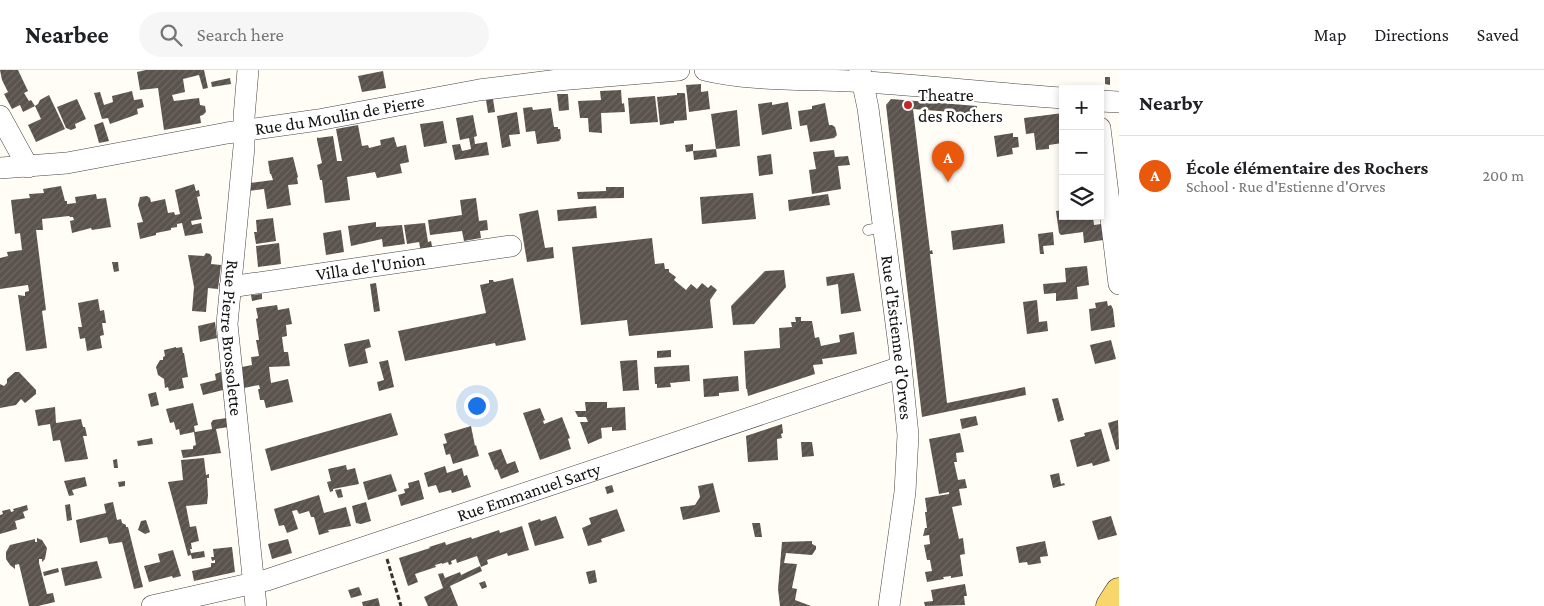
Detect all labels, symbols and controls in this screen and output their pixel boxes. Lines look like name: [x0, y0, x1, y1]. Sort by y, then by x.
search box: [139, 12, 489, 57]
text: Nearbee: [25, 21, 109, 48]
icon: search: [157, 21, 185, 49]
text: Search here: [197, 24, 284, 45]
text: Map: [1314, 25, 1346, 45]
text: Directions: [1374, 25, 1449, 45]
text: Saved: [1477, 25, 1519, 45]
place label: Theatre des Rochers: [918, 85, 1003, 126]
map controls: [1059, 85, 1104, 220]
button: +: [1059, 85, 1104, 130]
street label: Rue du Moulin de Pierre: [253, 90, 426, 139]
text: Nearby: [1139, 91, 1203, 115]
marker: Theatre des Rochers: [902, 99, 914, 111]
button: −: [1059, 130, 1104, 175]
pin: A: [932, 141, 964, 182]
text: École élémentaire des Rochers: [1186, 157, 1428, 178]
text: A: [1150, 167, 1160, 184]
text: 200 m: [1482, 167, 1524, 184]
button: layers: [1059, 175, 1104, 220]
text: School · Rue d'Estienne d'Orves: [1186, 178, 1386, 195]
street label: Villa de l'Union: [315, 249, 427, 284]
street label: Rue d'Estienne d'Orves: [877, 254, 916, 421]
street label: Rue Pierre Brossolette: [217, 259, 246, 417]
your location: [464, 393, 490, 419]
street label: Rue Emmanuel Sarty: [454, 458, 604, 525]

